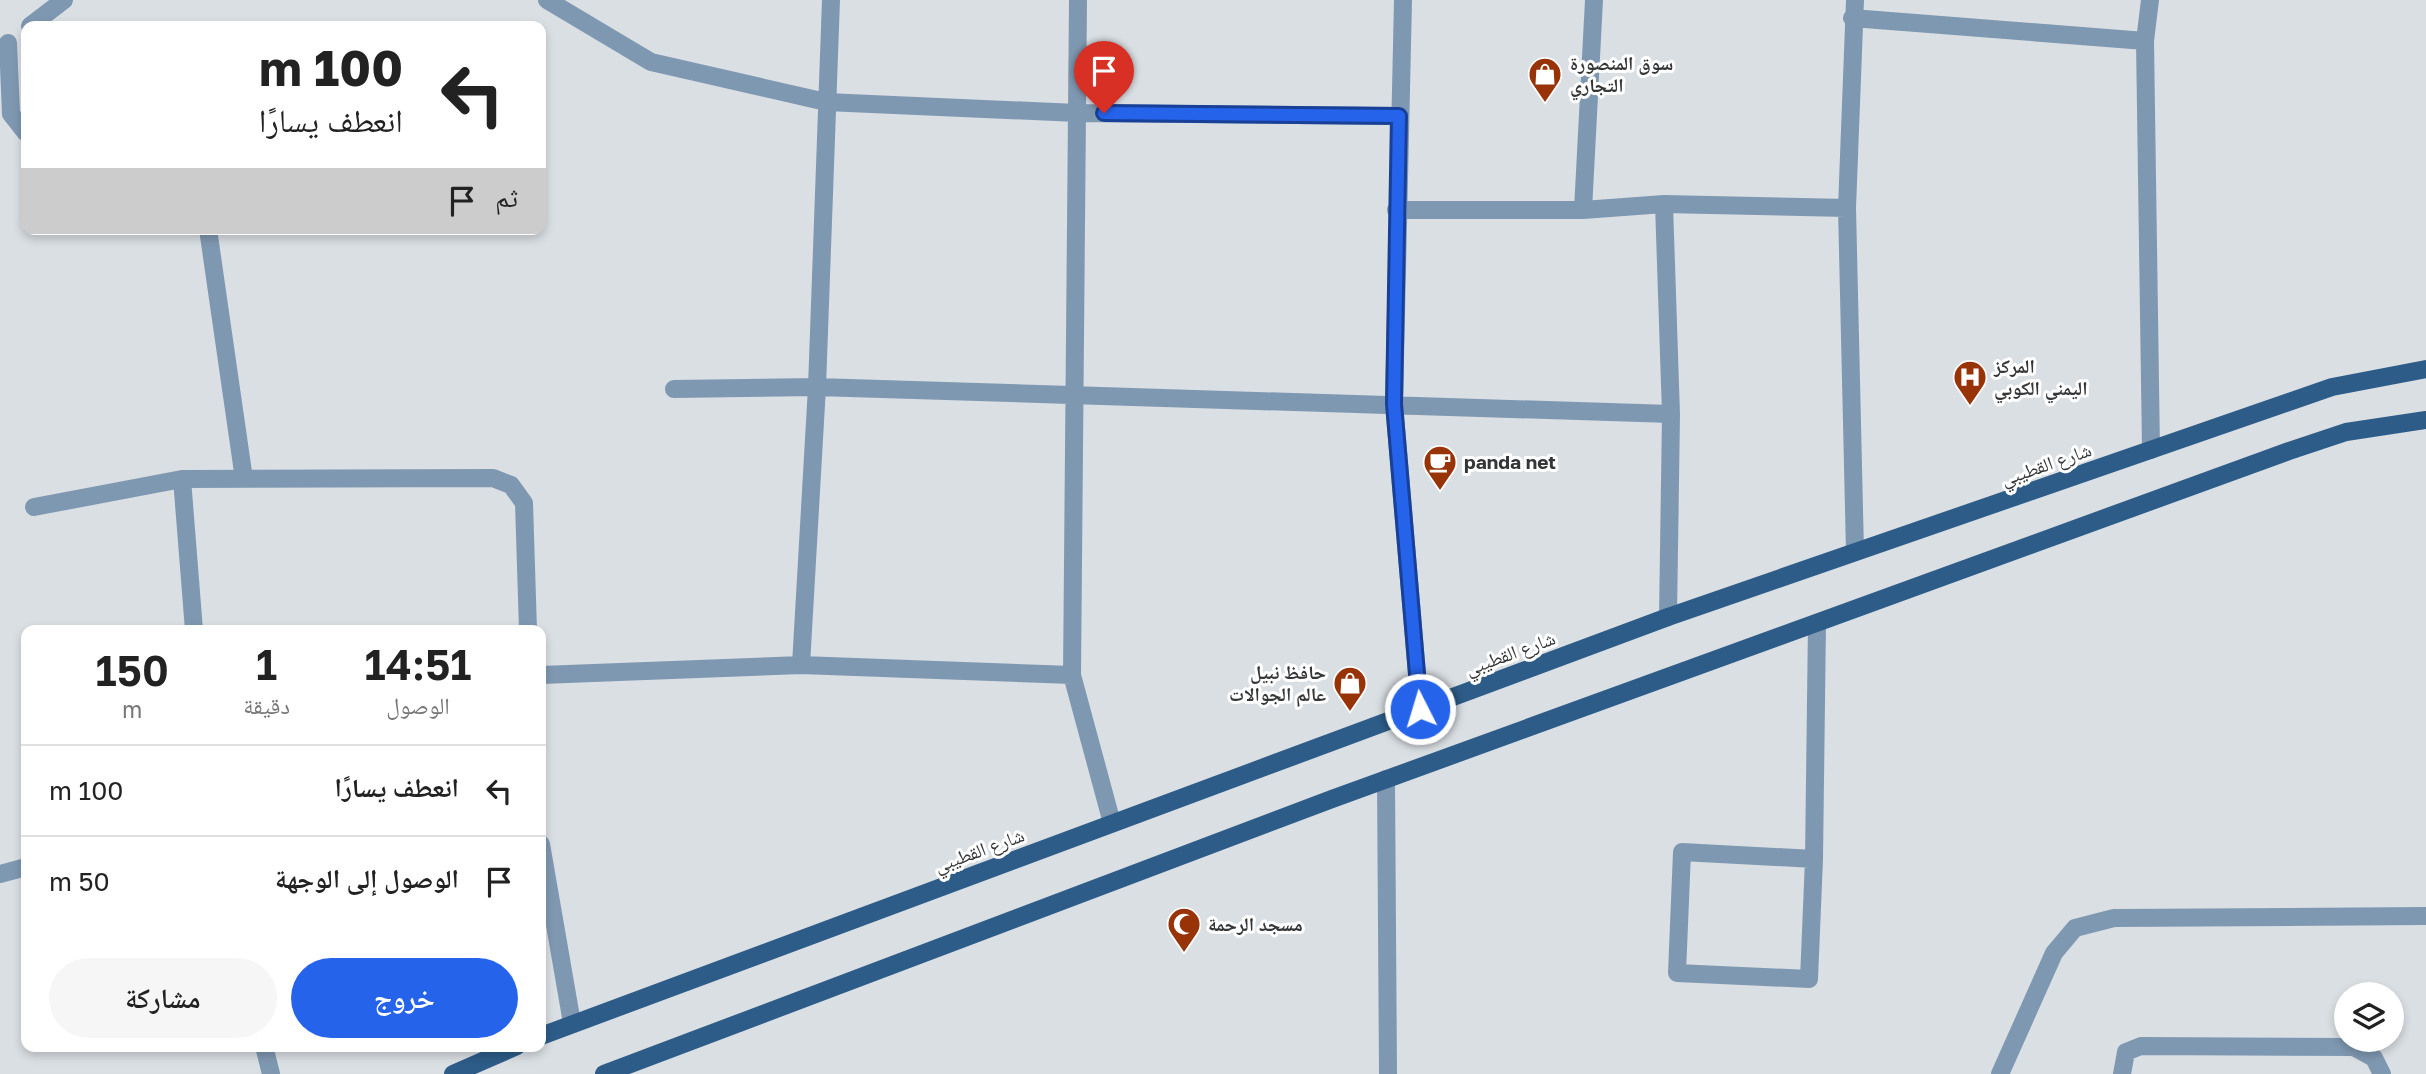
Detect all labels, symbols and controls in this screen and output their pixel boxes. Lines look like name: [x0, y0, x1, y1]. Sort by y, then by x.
text: 100 m: [259, 38, 403, 97]
pin: [1074, 41, 1134, 113]
icon: left: [427, 49, 518, 140]
place label: سوق المنصورة التجاري: [1570, 51, 1673, 101]
icon: arrive: [1085, 52, 1123, 90]
shop icon: سوق المنصورة التجاري: [1526, 55, 1564, 104]
text: انعطف يسارًا: [259, 101, 403, 139]
icon: arrive: [443, 182, 481, 220]
text: ثم: [495, 182, 518, 213]
place label: المركز اليمني الكوبي: [1993, 354, 2088, 404]
hospital icon: المركز اليمني الكوبي: [1951, 358, 1989, 407]
street label: شارع القطيبي: [1998, 437, 2096, 494]
cafe icon: panda net: [1421, 443, 1459, 492]
place label: panda net: [1464, 450, 1556, 473]
street label: شارع القطيبي: [1462, 626, 1560, 684]
text: 1: [256, 639, 277, 689]
text: 14:51: [365, 639, 471, 689]
text: 150: [96, 645, 169, 695]
place label: حافظ نبيل عالم الجوالات: [1229, 660, 1326, 707]
shop icon: حافظ نبيل عالم الجوالات: [1331, 664, 1369, 713]
position arrow: [1383, 672, 1457, 746]
text: دقيقة: [243, 691, 290, 719]
text: الوصول: [386, 691, 450, 719]
text: m: [122, 695, 142, 723]
text: انعطف يسارًا: [335, 772, 459, 803]
icon: left: [480, 772, 518, 810]
text: 100 m: [49, 775, 123, 806]
street label: شارع القطيبي: [931, 823, 1029, 881]
text: الوصول إلى الوجهة: [275, 863, 459, 894]
icon: arrive: [480, 863, 518, 901]
text: 50 m: [49, 866, 110, 897]
mosque icon: مسجد الرحمة: [1165, 905, 1203, 954]
place label: مسجد الرحمة: [1208, 912, 1303, 935]
button: مشاركة: [49, 958, 277, 1038]
button: خروج: [291, 958, 518, 1038]
map controls: [2334, 982, 2404, 1052]
button: layers: [2334, 982, 2404, 1052]

